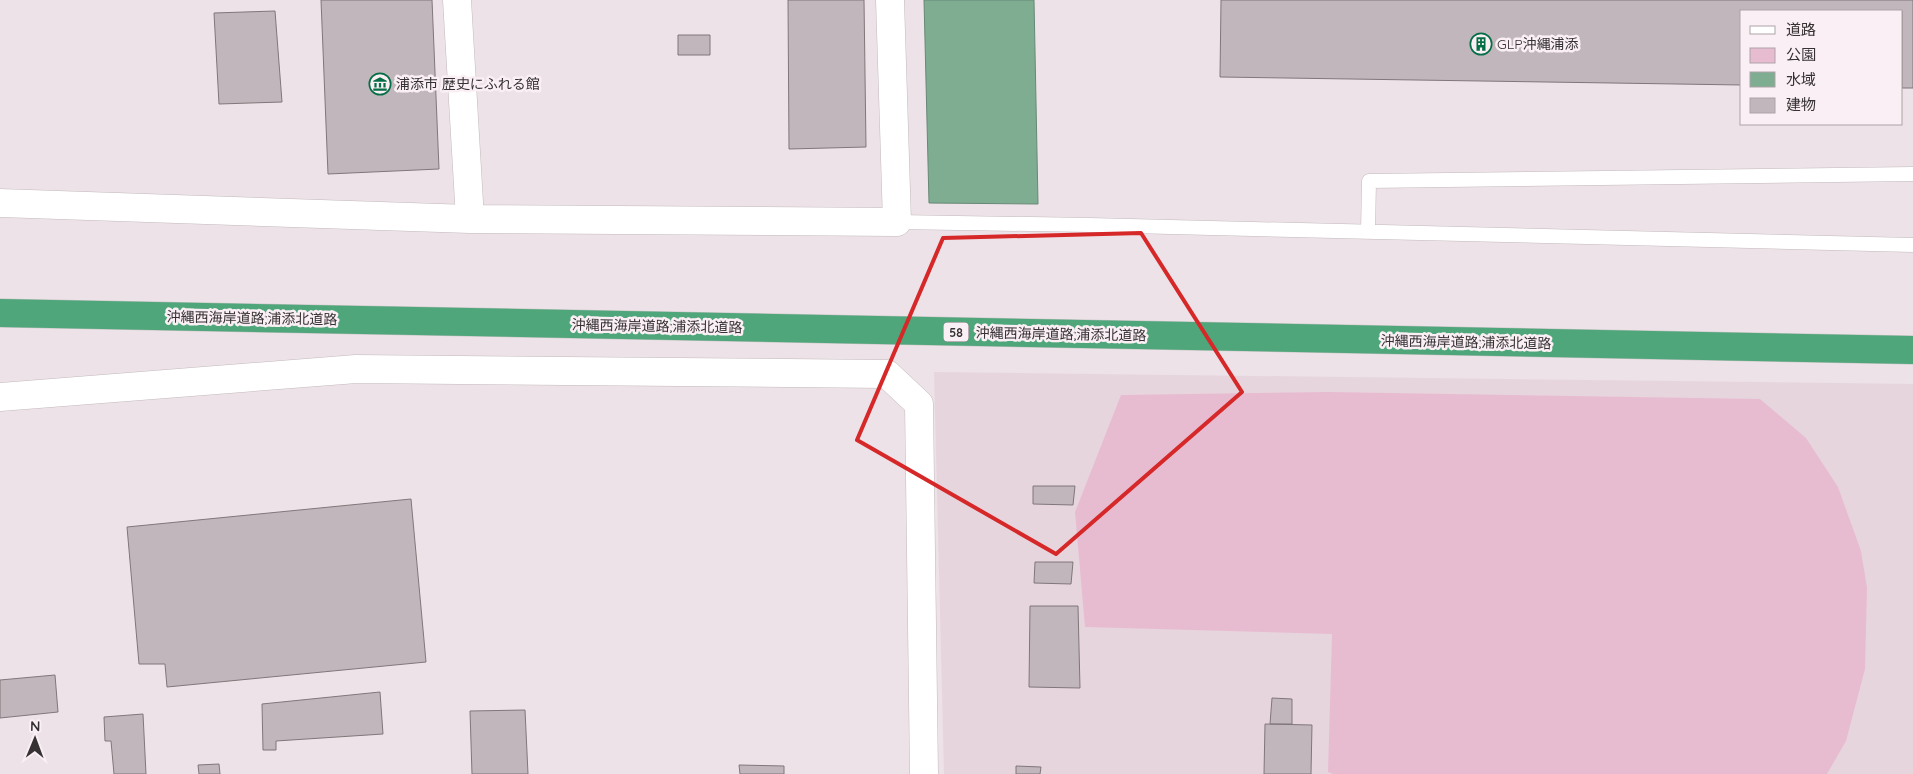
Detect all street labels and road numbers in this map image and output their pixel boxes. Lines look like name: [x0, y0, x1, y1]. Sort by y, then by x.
street label: 沖縄西海岸道路;浦添北道路: [166, 308, 338, 328]
street label: 沖縄西海岸道路;浦添北道路: [571, 316, 743, 336]
road number: 58: [944, 322, 968, 342]
street label: 沖縄西海岸道路;浦添北道路: [975, 324, 1147, 344]
street label: 沖縄西海岸道路;浦添北道路: [1380, 332, 1552, 352]

